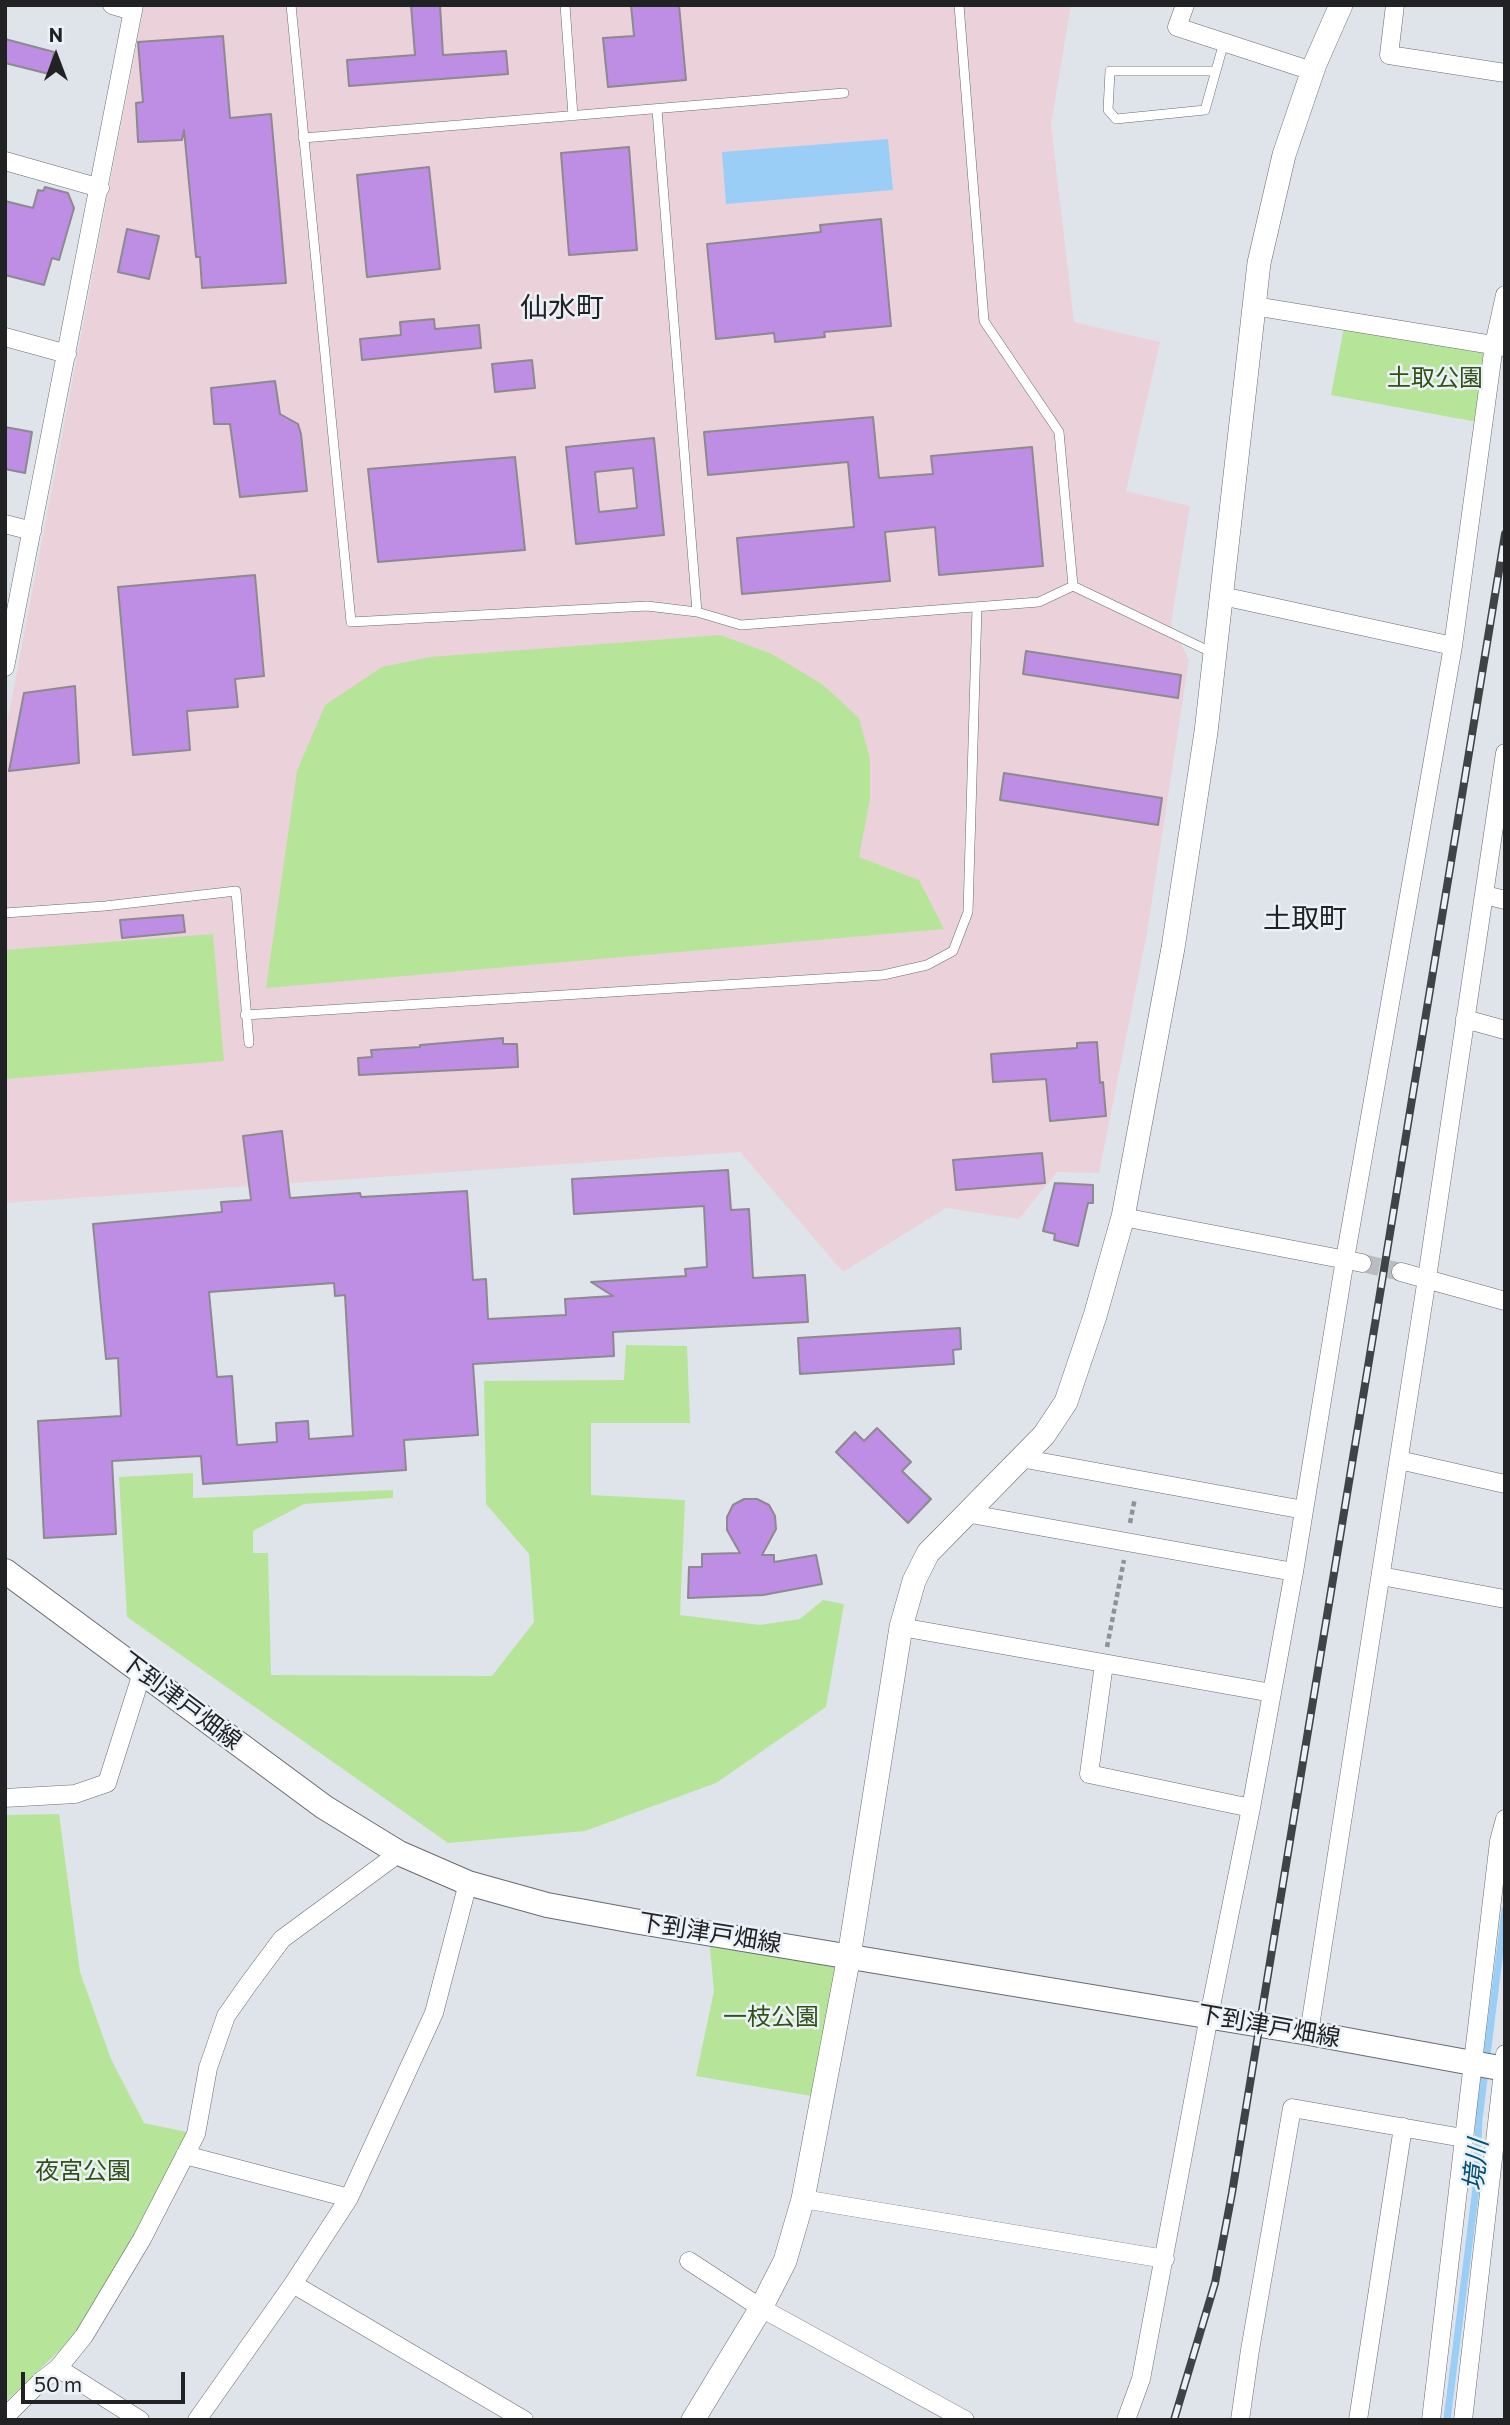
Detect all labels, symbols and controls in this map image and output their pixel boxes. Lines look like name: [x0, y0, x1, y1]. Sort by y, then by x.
north arrow: [21, 21, 91, 91]
text: N: [49, 23, 63, 46]
district label: 仙水町: [520, 291, 604, 325]
park label: 土取公園: [1387, 364, 1483, 392]
district label: 土取町: [1263, 902, 1347, 936]
street label: 下到津戸畑線: [115, 1646, 247, 1756]
street label: 下到津戸畑線: [637, 1908, 783, 1958]
street label: 下到津戸畑線: [1196, 1999, 1342, 2053]
park label: 一枝公園: [723, 2003, 819, 2031]
water label: 境川: [1458, 2138, 1494, 2192]
park label: 夜宮公園: [35, 2157, 131, 2185]
scale bar: [24, 2358, 189, 2402]
text: 50 m: [34, 2371, 82, 2396]

